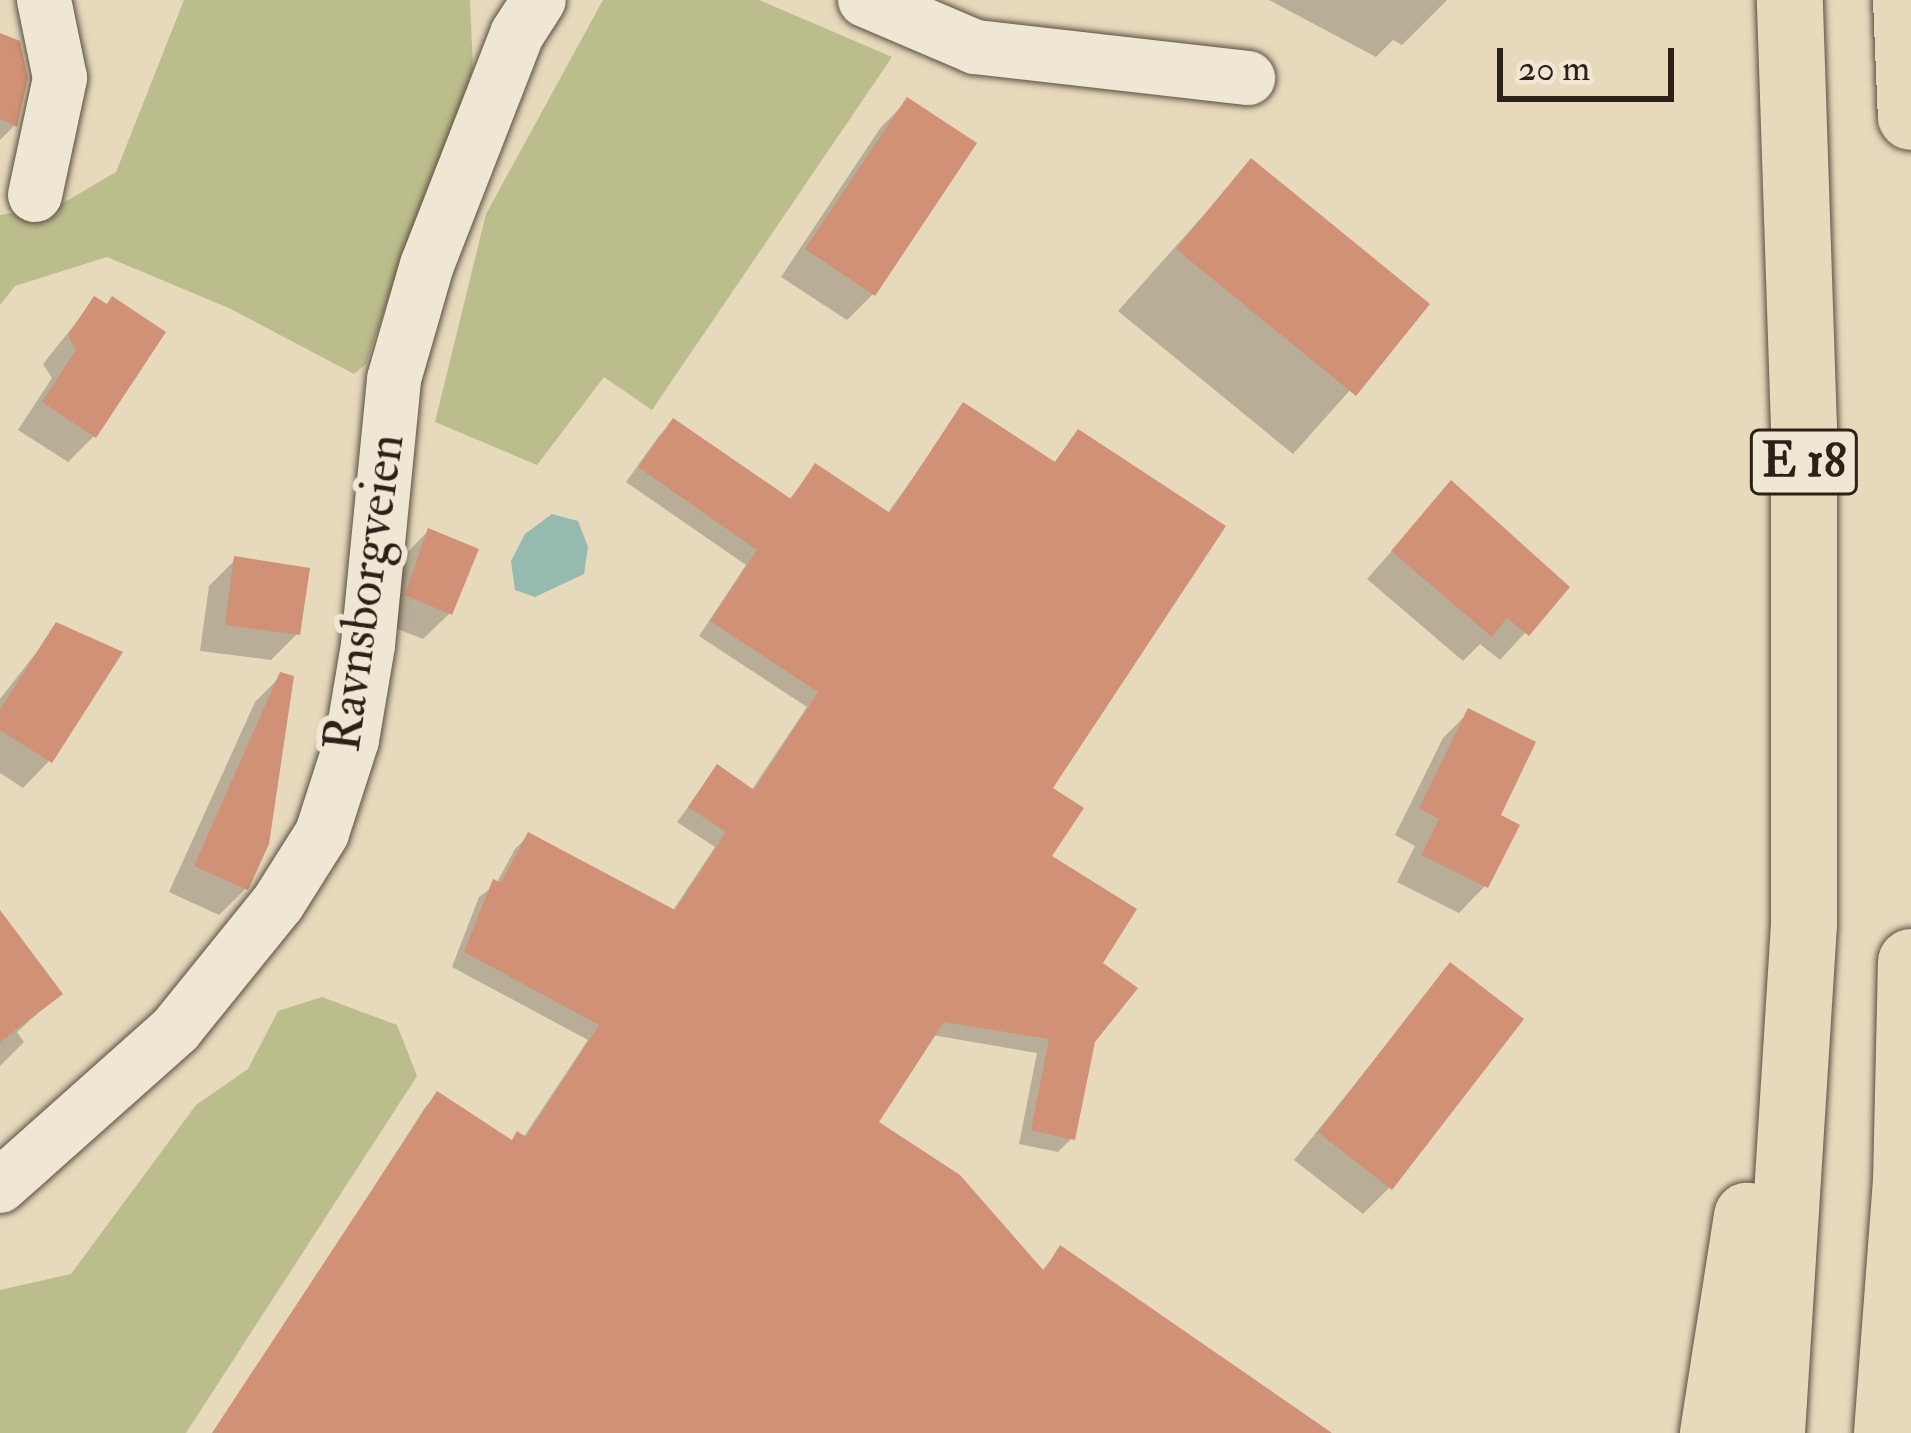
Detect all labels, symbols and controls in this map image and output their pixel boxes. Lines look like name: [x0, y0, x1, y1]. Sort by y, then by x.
scale bar: [1503, 24, 1680, 98]
text: 20 m: [1518, 46, 1590, 91]
road number: E 18: [1747, 420, 1861, 504]
street label: Ravnsborgveien: [312, 430, 418, 756]

